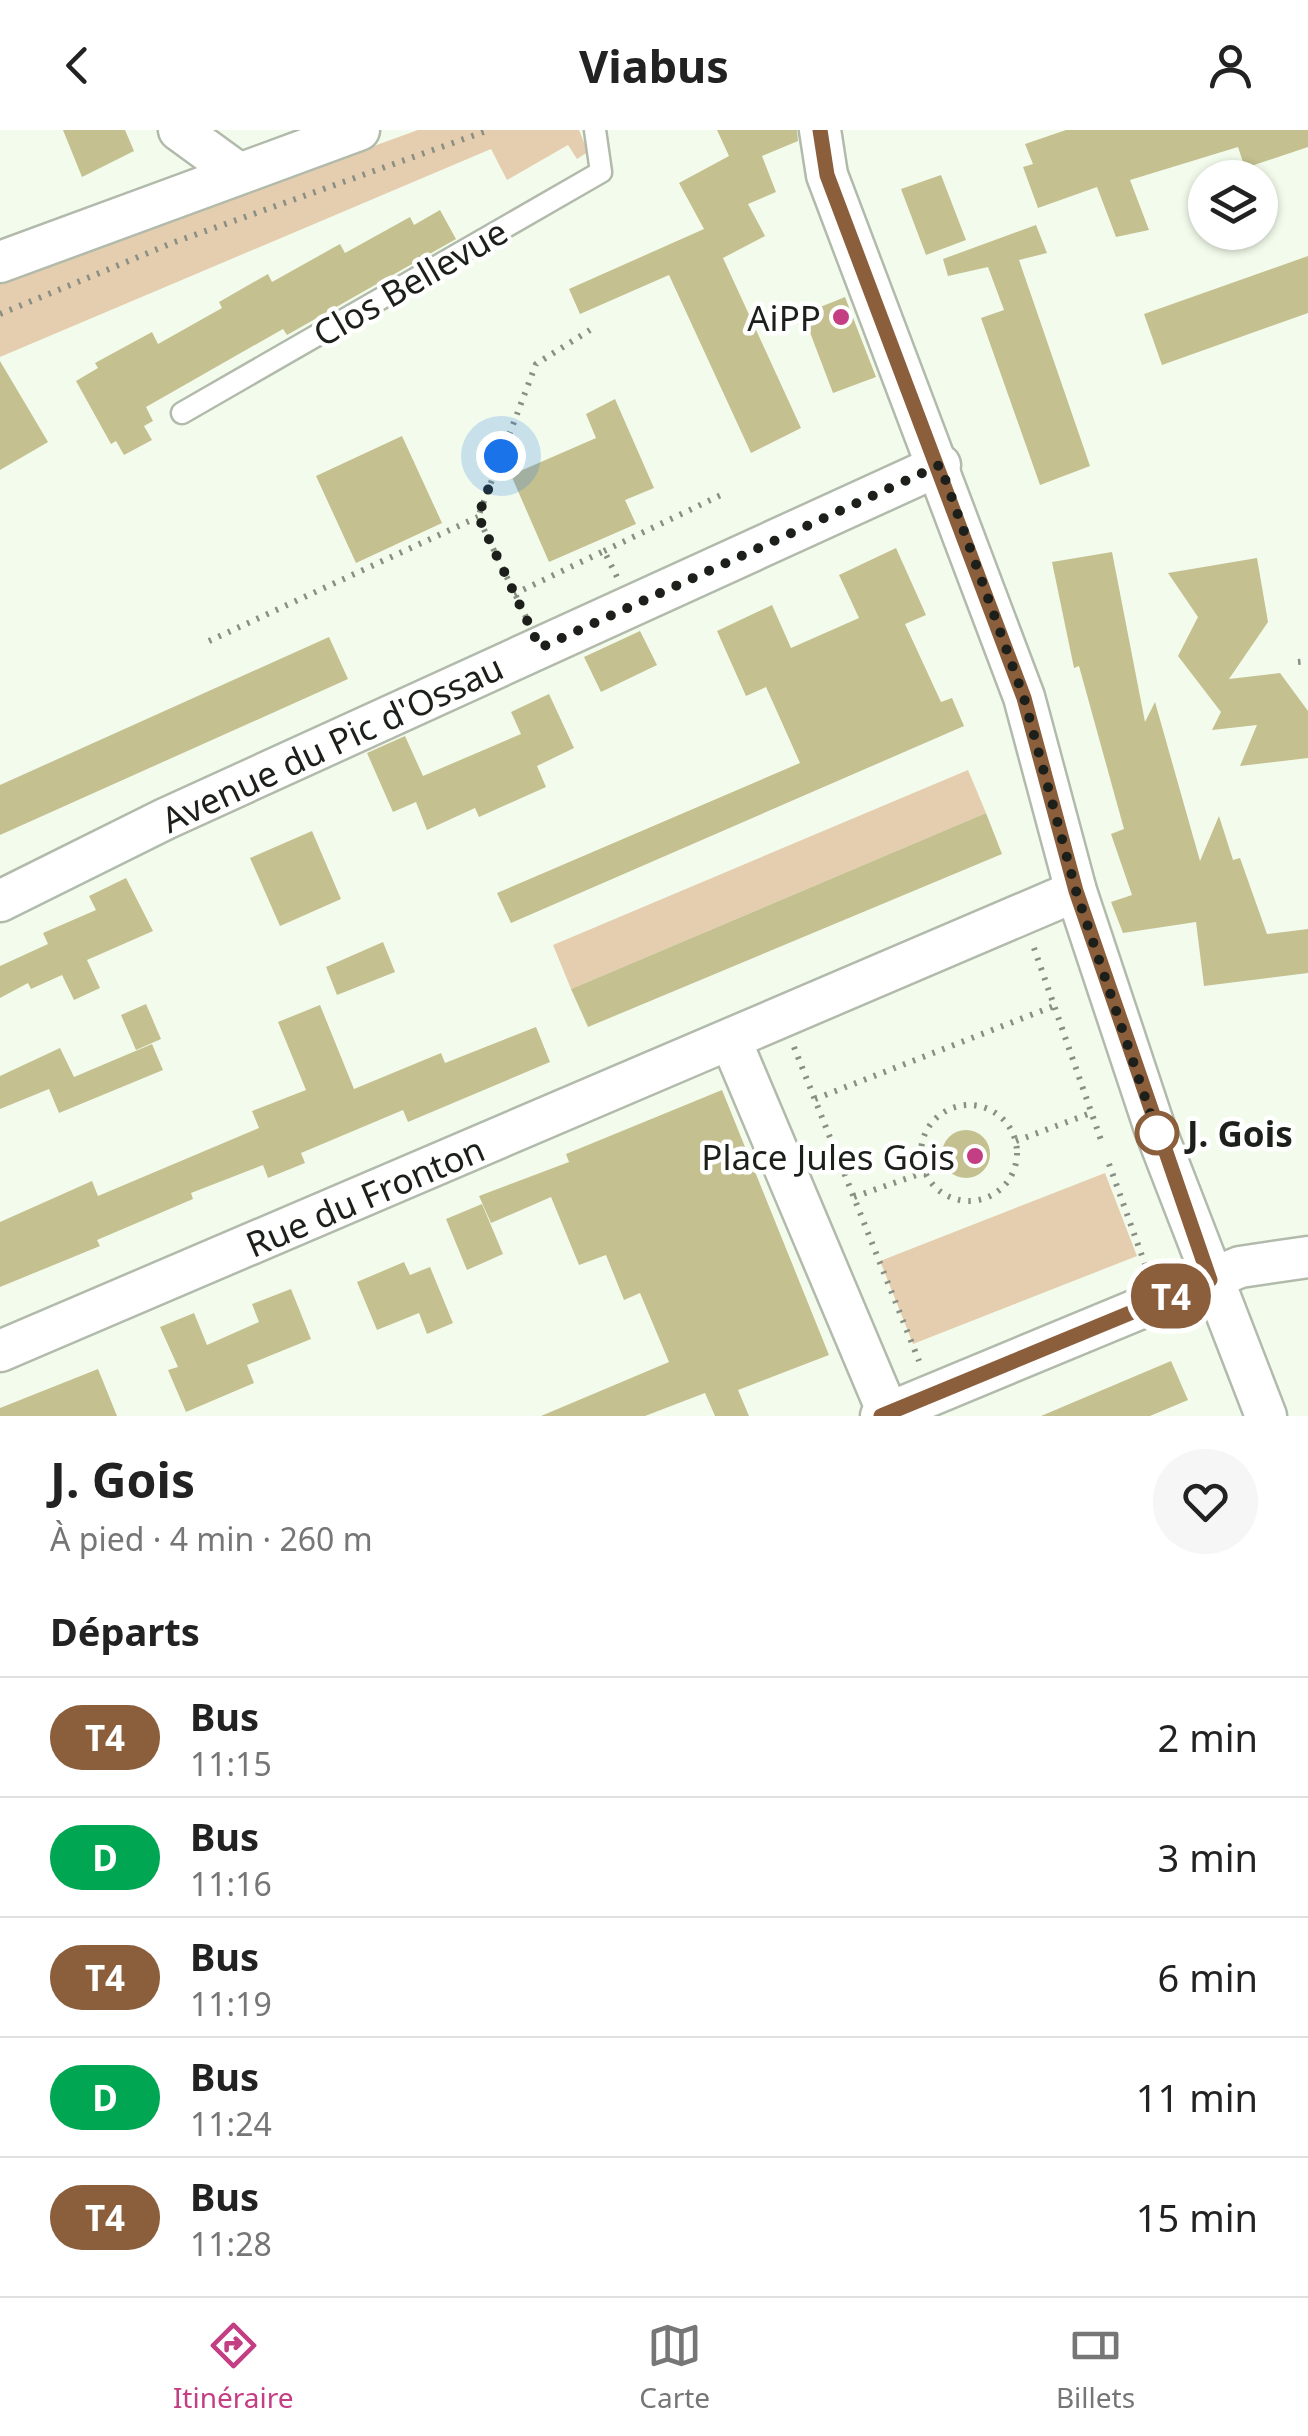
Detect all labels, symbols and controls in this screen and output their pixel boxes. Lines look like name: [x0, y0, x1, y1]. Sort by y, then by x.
text: Viabus: [579, 35, 729, 96]
icon: back: [50, 38, 105, 93]
icon: person: [1203, 38, 1258, 93]
map controls: [1188, 160, 1278, 250]
button: layers: [1188, 160, 1278, 250]
street label: Clos Bellevue: [304, 207, 516, 357]
place label: AiPP: [747, 294, 821, 341]
marker: AiPP: [830, 306, 852, 328]
your location: [476, 431, 526, 481]
street label: Avenue du Pic d'Ossau: [154, 643, 510, 843]
place label: J. Gois: [1184, 1110, 1293, 1157]
marker: J. Gois: [1136, 1112, 1178, 1154]
street label: Rue du Fronton: [239, 1125, 491, 1267]
place label: Place Jules Gois: [701, 1133, 955, 1180]
marker: Place Jules Gois: [964, 1145, 986, 1167]
line badge: T4: [1126, 1264, 1216, 1328]
text: T4: [1151, 1273, 1191, 1320]
text: J. Gois: [50, 1447, 195, 1512]
button: heart: [1153, 1449, 1258, 1554]
text: À pied · 4 min · 260 m: [50, 1517, 373, 1560]
text: Départs: [50, 1605, 200, 1657]
text: Bus: [190, 1690, 259, 1742]
text: 2 min: [1158, 1711, 1258, 1763]
text: T4: [85, 1714, 125, 1761]
text: 11:15: [190, 1742, 272, 1785]
text: Bus: [190, 1810, 259, 1862]
text: 3 min: [1158, 1831, 1258, 1883]
text: D: [92, 1834, 118, 1881]
text: 11:16: [190, 1862, 272, 1905]
text: Bus: [190, 1930, 259, 1982]
text: 6 min: [1158, 1951, 1258, 2003]
text: T4: [85, 1954, 125, 2001]
text: 11:19: [190, 1982, 272, 2025]
text: Bus: [190, 2050, 259, 2102]
text: 11 min: [1136, 2071, 1258, 2123]
text: D: [92, 2074, 118, 2121]
text: 11:24: [190, 2102, 272, 2145]
text: Bus: [190, 2170, 259, 2222]
text: 15 min: [1136, 2191, 1258, 2243]
text: T4: [85, 2194, 125, 2241]
text: 11:28: [190, 2222, 272, 2265]
tab: Itinéraire: [173, 2318, 294, 2416]
tab: Carte: [639, 2318, 710, 2416]
tab: Billets: [1056, 2318, 1135, 2416]

